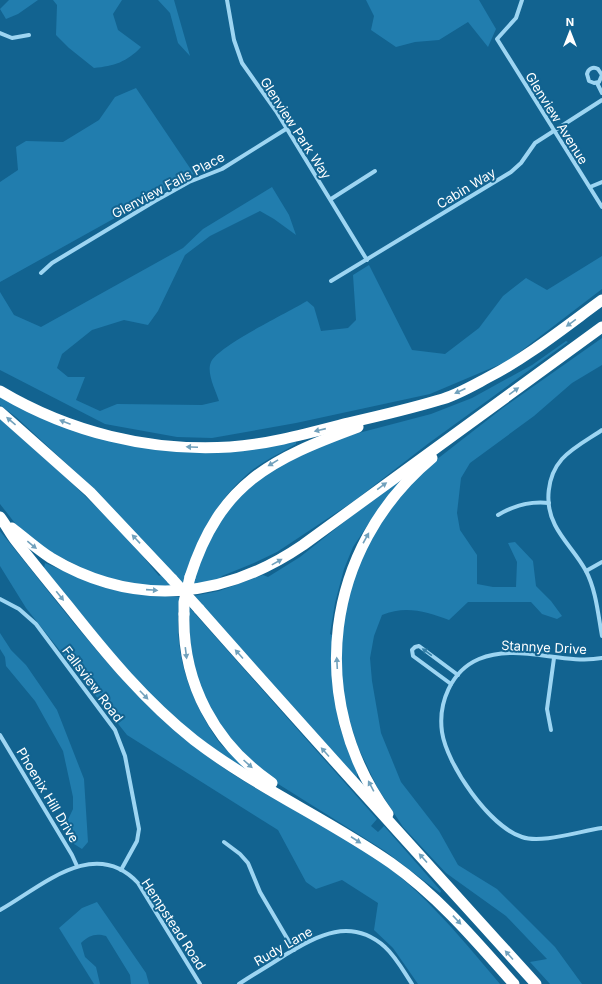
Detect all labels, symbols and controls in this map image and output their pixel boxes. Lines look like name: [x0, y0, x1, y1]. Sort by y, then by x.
north arrow: [550, 12, 590, 52]
text: N: [566, 15, 574, 29]
street label: Glenview Avenue: [522, 69, 592, 167]
street label: Glenview Park Way: [257, 74, 335, 182]
street label: Glenview Falls Place: [109, 149, 227, 221]
street label: Cabin Way: [434, 164, 498, 212]
one-way arrow: [565, 319, 576, 327]
one-way arrow: [509, 387, 520, 395]
one-way arrow: [455, 388, 466, 394]
one-way arrow: [6, 417, 17, 426]
one-way arrow: [59, 419, 71, 425]
one-way arrow: [314, 427, 327, 433]
one-way arrow: [185, 444, 198, 450]
one-way arrow: [267, 460, 279, 467]
one-way arrow: [377, 482, 388, 490]
one-way arrow: [362, 532, 369, 543]
one-way arrow: [132, 535, 141, 544]
one-way arrow: [27, 540, 38, 549]
one-way arrow: [271, 558, 283, 565]
one-way arrow: [146, 587, 158, 594]
one-way arrow: [55, 590, 64, 601]
street label: Stannye Drive: [501, 637, 587, 657]
street label: Fallsview Road: [59, 643, 127, 725]
one-way arrow: [183, 647, 189, 659]
one-way arrow: [421, 648, 432, 656]
one-way arrow: [234, 649, 243, 660]
one-way arrow: [333, 657, 340, 669]
one-way arrow: [139, 690, 148, 700]
street label: Phoenix Hill Drive: [13, 745, 83, 845]
one-way arrow: [321, 747, 330, 756]
one-way arrow: [244, 759, 253, 768]
one-way arrow: [368, 781, 374, 792]
one-way arrow: [350, 836, 361, 843]
one-way arrow: [418, 853, 427, 863]
street label: Hempstead Road: [139, 875, 209, 973]
one-way arrow: [452, 916, 461, 925]
street label: Rudy Lane: [251, 923, 315, 969]
one-way arrow: [505, 950, 514, 960]

